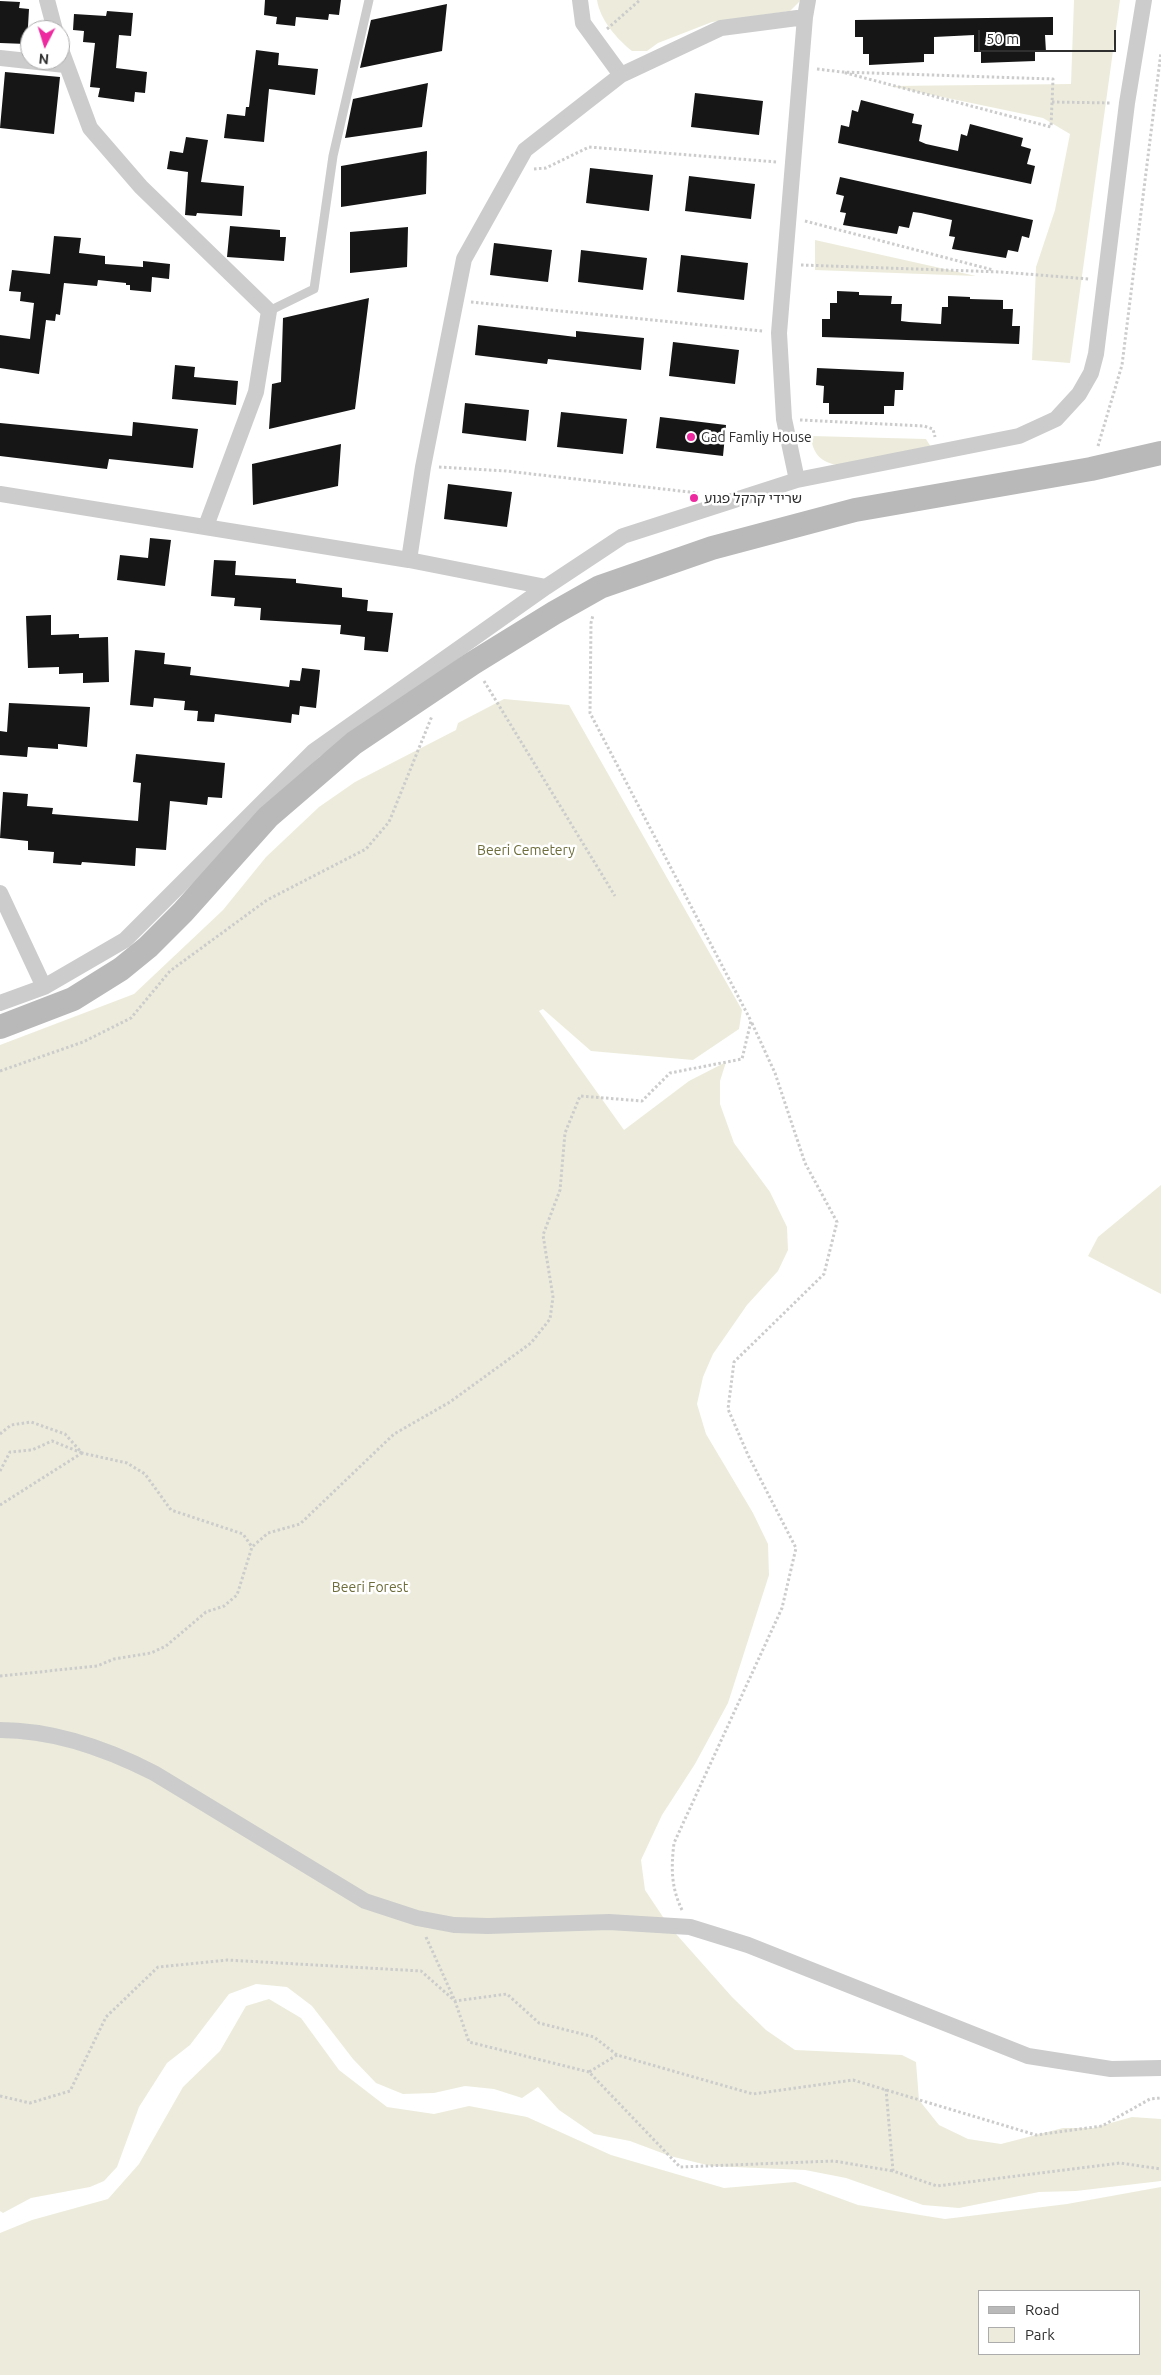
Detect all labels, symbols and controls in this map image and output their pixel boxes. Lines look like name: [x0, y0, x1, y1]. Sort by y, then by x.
north arrow: [20, 20, 70, 70]
scale bar: [981, 20, 1118, 52]
text: 50 m: [986, 30, 1019, 47]
text: N: [38, 51, 50, 67]
place label: Gad Famliy House: [701, 429, 812, 445]
marker: Gad Famliy House: [685, 431, 697, 443]
place label: שרידי קרקל פגוע: [704, 490, 802, 506]
marker: שרידי קרקל פגוע: [688, 492, 700, 504]
park label: Beeri Cemetery: [477, 842, 575, 858]
park label: Beeri Forest: [332, 1579, 408, 1595]
legend: [978, 2290, 1141, 2355]
text: Road: [1025, 2301, 1060, 2318]
text: Park: [1025, 2326, 1055, 2343]

